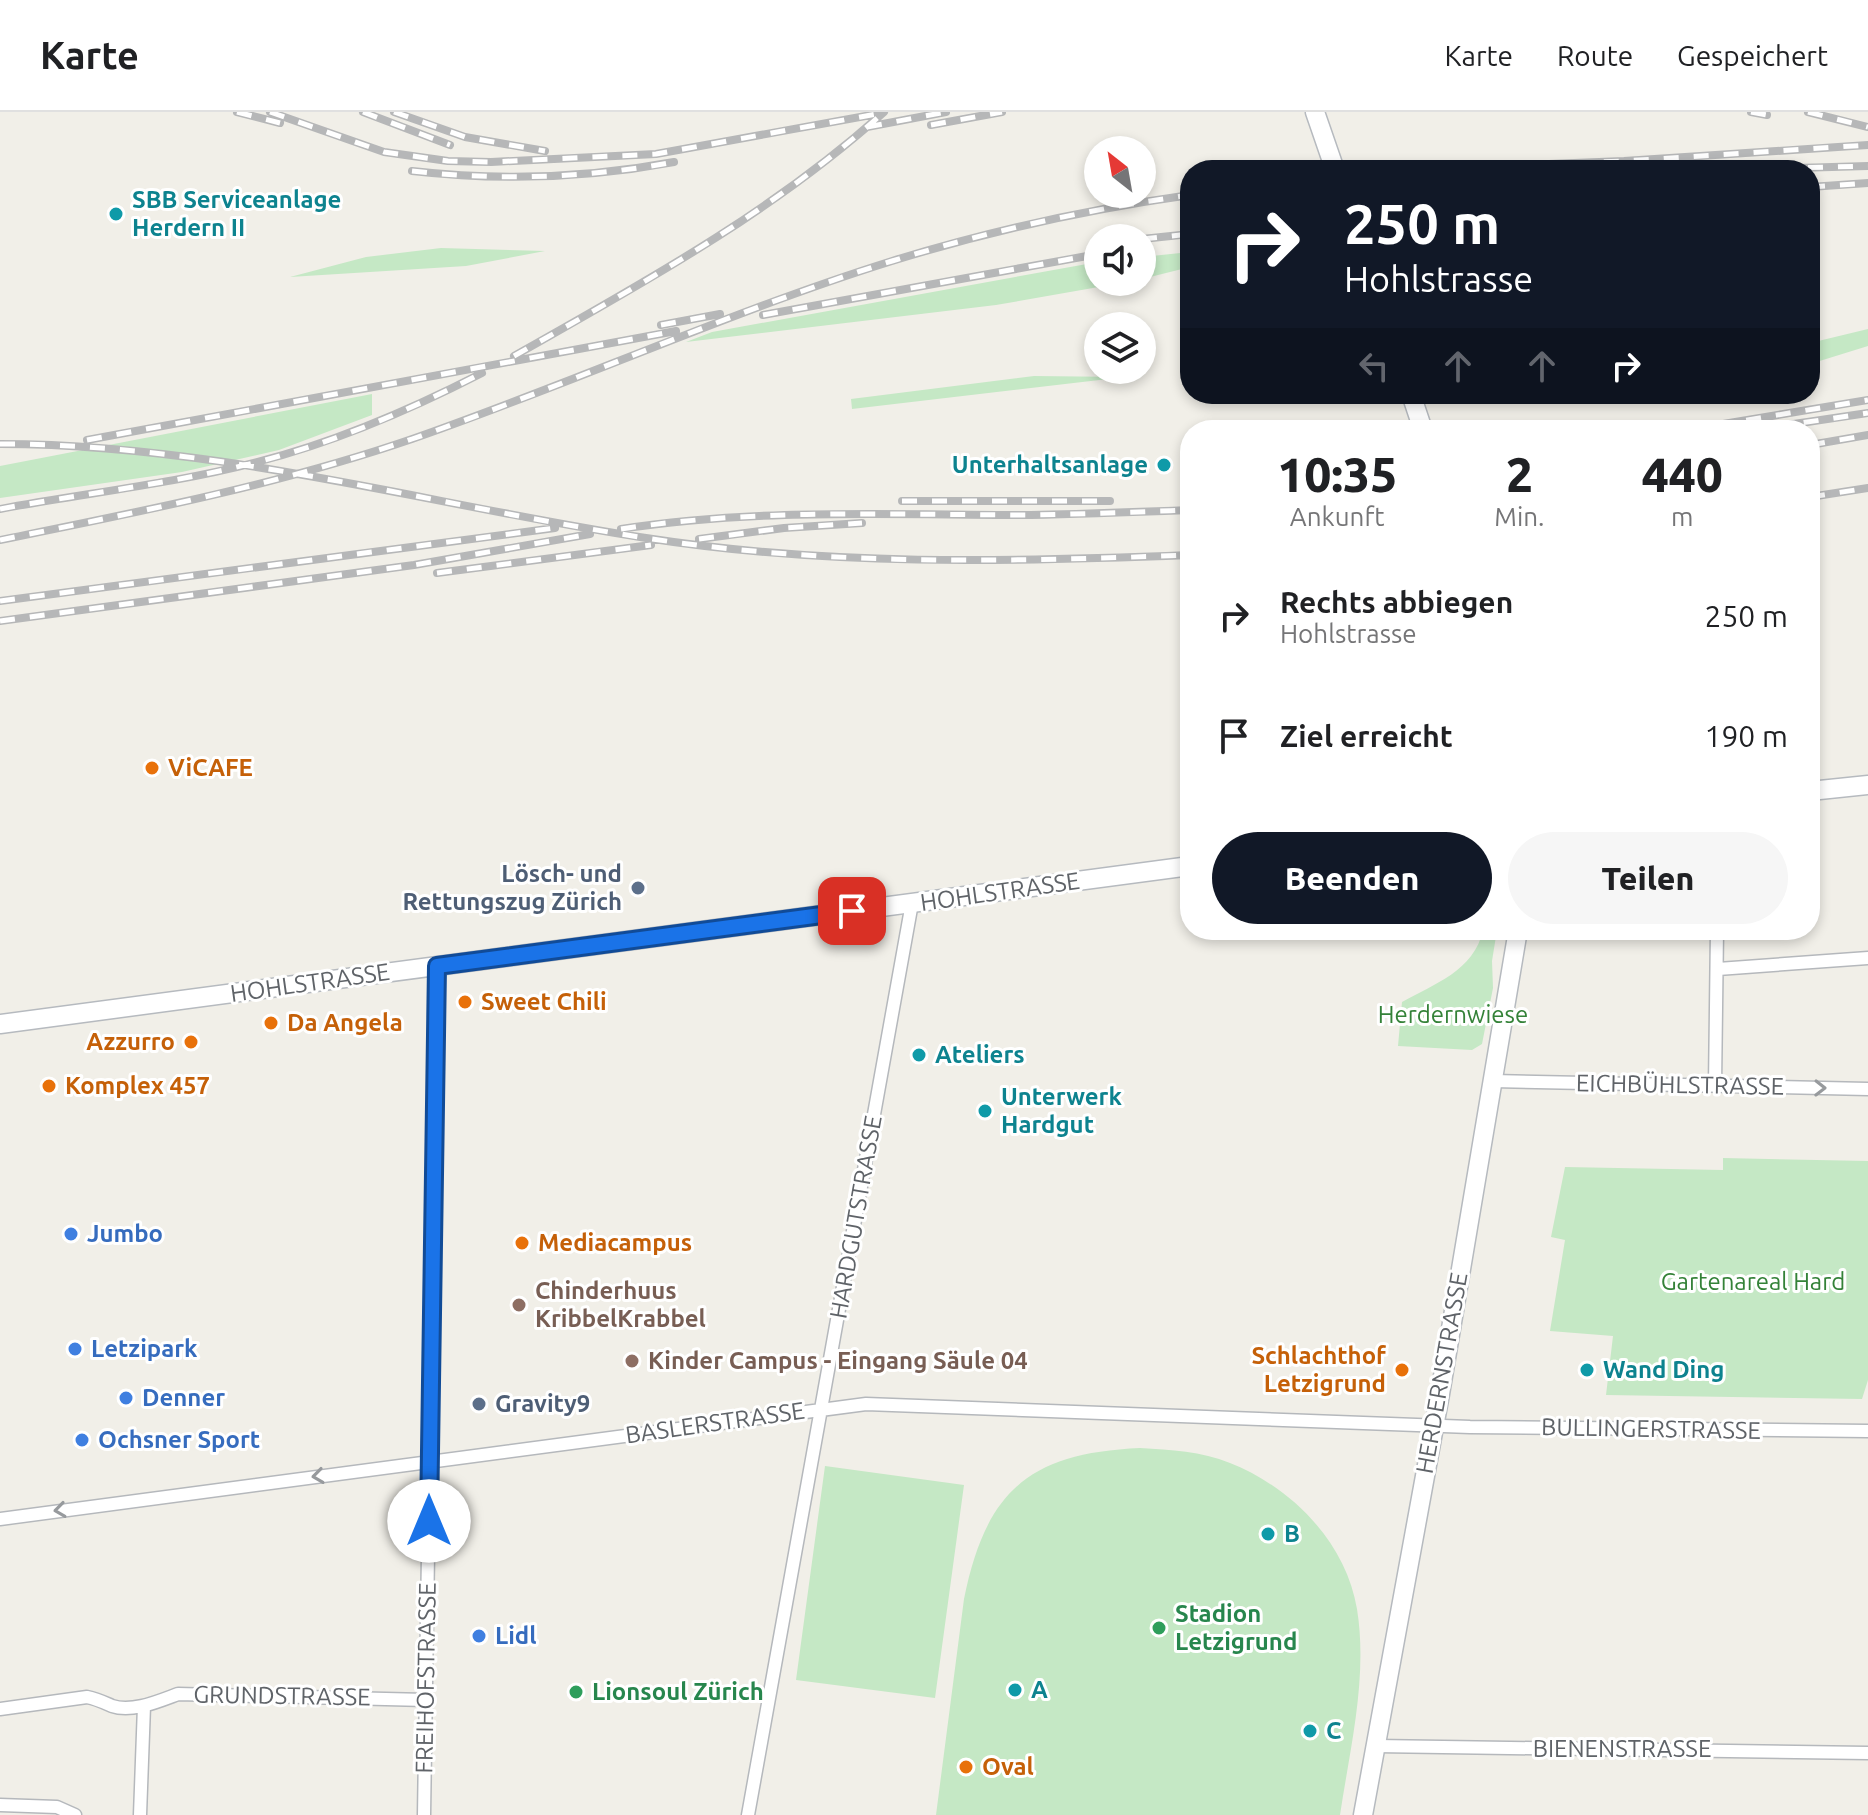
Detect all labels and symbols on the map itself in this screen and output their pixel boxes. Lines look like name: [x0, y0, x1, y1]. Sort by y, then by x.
north arrow: [1084, 136, 1156, 208]
place label: SBB Serviceanlage Herdern II: [132, 186, 341, 241]
marker: SBB Serviceanlage Herdern II: [107, 205, 125, 223]
place label: Unterhaltsanlage: [952, 451, 1148, 478]
marker: Unterhaltsanlage: [1155, 456, 1173, 474]
place label: ViCAFE: [168, 754, 253, 781]
marker: ViCAFE: [143, 759, 161, 777]
place label: Lösch- und Rettungszug Zürich: [402, 860, 622, 915]
street label: HOHLSTRASSE: [918, 867, 1081, 916]
pin: [818, 877, 886, 945]
marker: Lösch- und Rettungszug Zürich: [629, 879, 647, 897]
street label: HOHLSTRASSE: [228, 958, 391, 1007]
place label: Sweet Chili: [481, 988, 607, 1015]
marker: Sweet Chili: [456, 993, 474, 1011]
park label: Herdernwiese: [1378, 1001, 1528, 1028]
place label: Da Angela: [287, 1009, 403, 1036]
marker: Da Angela: [262, 1014, 280, 1032]
place label: Azzurro: [86, 1028, 175, 1055]
marker: Azzurro: [182, 1033, 200, 1051]
place label: Ateliers: [935, 1041, 1025, 1068]
marker: Ateliers: [910, 1046, 928, 1064]
street label: EICHBÜHLSTRASSE: [1576, 1069, 1784, 1100]
place label: Komplex 457: [65, 1072, 210, 1099]
marker: Komplex 457: [40, 1077, 58, 1095]
one-way arrow: [1814, 1079, 1827, 1097]
place label: Unterwerk Hardgut: [1001, 1083, 1122, 1138]
marker: Unterwerk Hardgut: [976, 1102, 994, 1120]
street label: HARDGUTSTRASSE: [824, 1113, 887, 1321]
place label: Jumbo: [87, 1220, 163, 1247]
marker: Jumbo: [62, 1225, 80, 1243]
place label: Mediacampus: [538, 1229, 692, 1256]
marker: Mediacampus: [513, 1234, 531, 1252]
park label: Gartenareal Hard: [1661, 1268, 1845, 1295]
street label: HERDERNSTRASSE: [1411, 1270, 1472, 1476]
place label: Chinderhuus KribbelKrabbel: [535, 1277, 706, 1332]
marker: Chinderhuus KribbelKrabbel: [510, 1296, 528, 1314]
place label: Letzipark: [91, 1335, 198, 1362]
marker: Letzipark: [66, 1340, 84, 1358]
place label: Schlachthof Letzigrund: [1251, 1342, 1387, 1397]
place label: Kinder Campus - Eingang Säule 04: [648, 1347, 1028, 1374]
marker: Kinder Campus - Eingang Säule 04: [623, 1352, 641, 1370]
place label: Wand Ding: [1603, 1356, 1724, 1383]
marker: Schlachthof Letzigrund: [1393, 1361, 1411, 1379]
marker: Wand Ding: [1578, 1361, 1596, 1379]
place label: Denner: [142, 1384, 225, 1411]
marker: Denner: [117, 1389, 135, 1407]
place label: Gravity9: [495, 1390, 590, 1417]
marker: Gravity9: [470, 1395, 488, 1413]
street label: BASLERSTRASSE: [624, 1397, 806, 1448]
street label: BULLINGERSTRASSE: [1541, 1413, 1761, 1444]
place label: Ochsner Sport: [98, 1426, 260, 1453]
marker: Ochsner Sport: [73, 1431, 91, 1449]
one-way arrow: [311, 1467, 325, 1484]
position arrow: [387, 1479, 471, 1563]
one-way arrow: [54, 1502, 67, 1519]
place label: B: [1284, 1520, 1300, 1547]
marker: B: [1259, 1525, 1277, 1543]
street label: FREIHOFSTRASSE: [410, 1582, 441, 1774]
place label: Stadion Letzigrund: [1175, 1600, 1297, 1655]
marker: Stadion Letzigrund: [1150, 1619, 1168, 1637]
place label: Lidl: [495, 1622, 537, 1649]
marker: Lidl: [470, 1627, 488, 1645]
place label: A: [1031, 1676, 1048, 1703]
place label: Lionsoul Zürich: [592, 1678, 764, 1705]
street label: GRUNDSTRASSE: [193, 1680, 371, 1711]
marker: A: [1006, 1681, 1024, 1699]
marker: Lionsoul Zürich: [567, 1683, 585, 1701]
place label: C: [1326, 1717, 1341, 1744]
marker: C: [1301, 1722, 1319, 1740]
street label: BIENENSTRASSE: [1533, 1735, 1711, 1762]
place label: Oval: [982, 1753, 1034, 1780]
marker: Oval: [957, 1758, 975, 1776]

